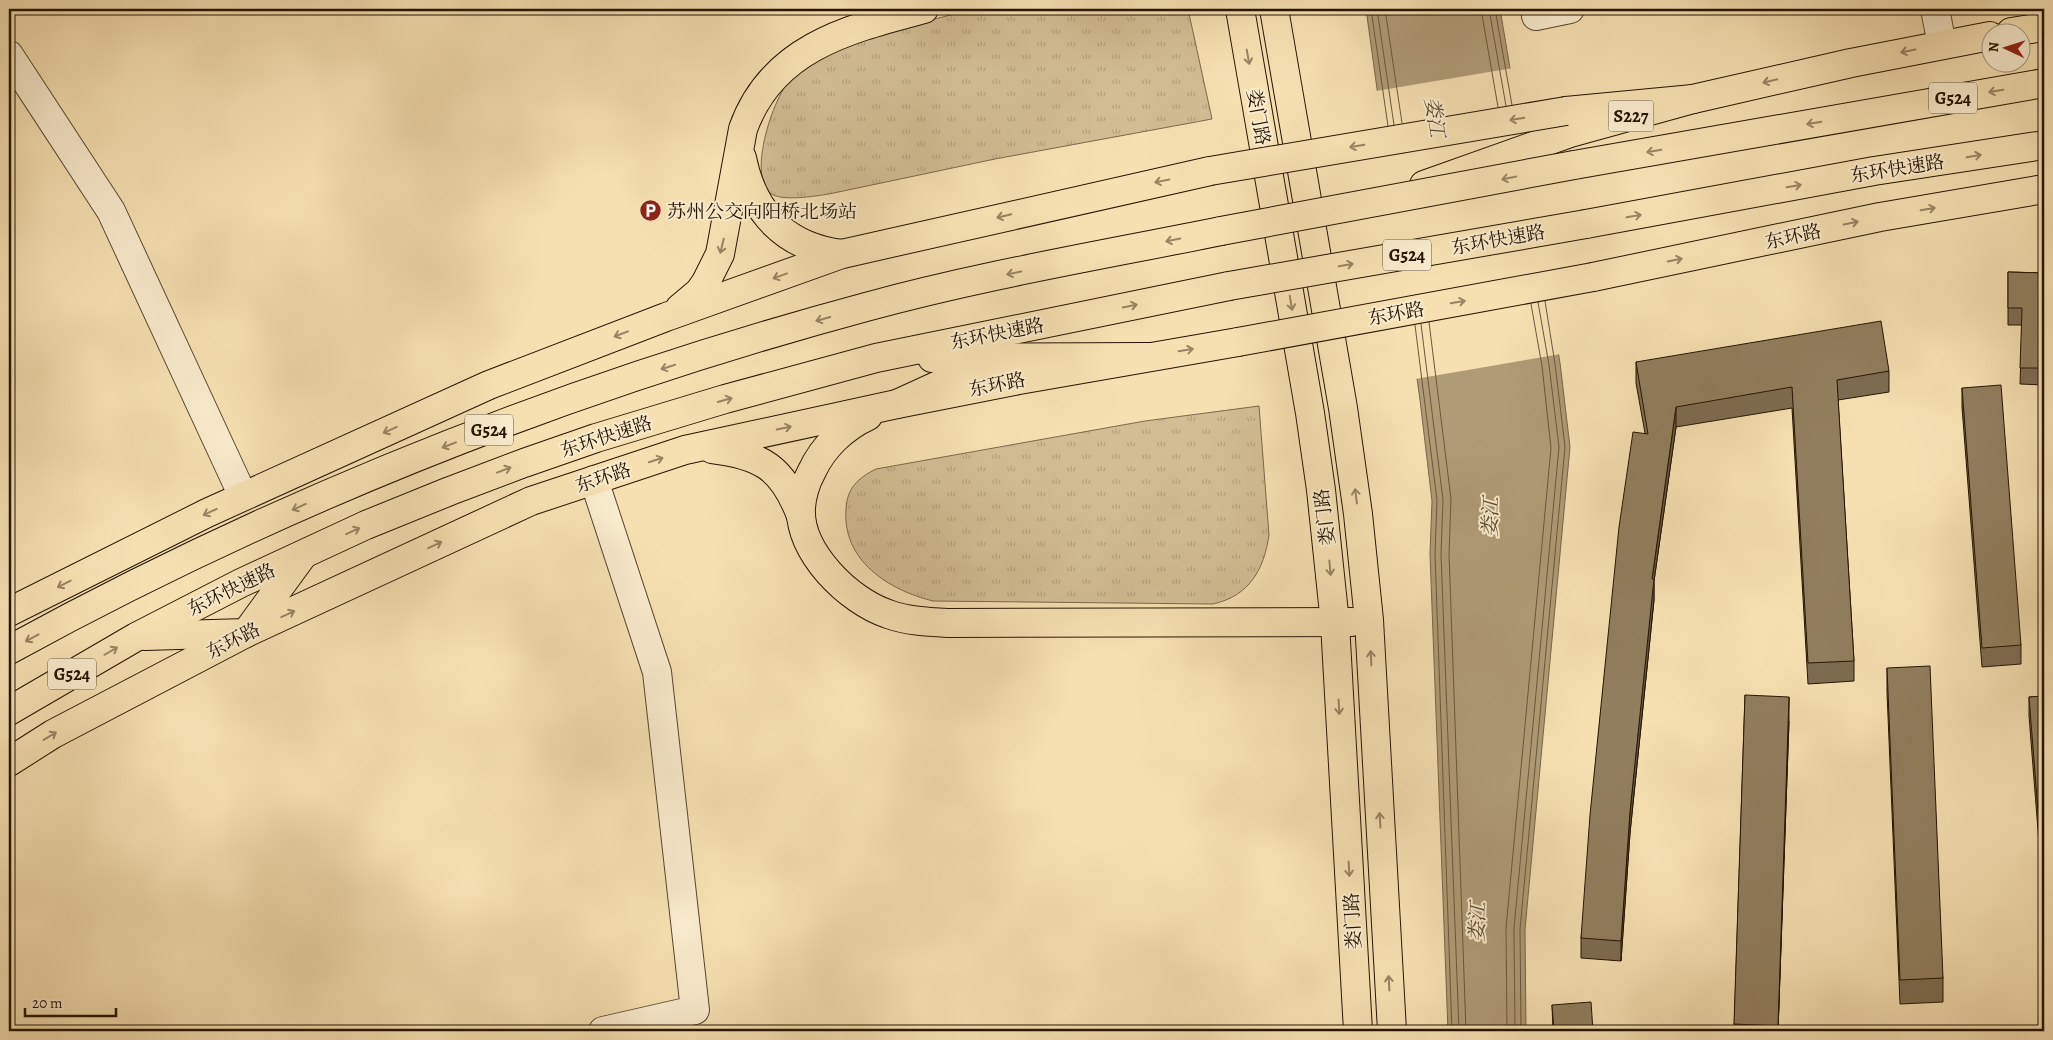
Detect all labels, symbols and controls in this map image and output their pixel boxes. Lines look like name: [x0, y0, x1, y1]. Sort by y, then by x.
north arrow: [1980, 22, 2030, 72]
text: N: [1984, 41, 2003, 53]
one-way arrow: [1901, 47, 1917, 57]
one-way arrow: [1244, 48, 1254, 64]
one-way arrow: [1762, 77, 1778, 86]
road number: G524: [1929, 82, 1977, 114]
one-way arrow: [1989, 86, 2005, 96]
street label: 娄门路: [1240, 87, 1276, 148]
water label: 娄江: [1418, 95, 1451, 142]
road number: S227: [1608, 100, 1654, 132]
one-way arrow: [1510, 115, 1526, 125]
one-way arrow: [1806, 118, 1822, 128]
one-way arrow: [1350, 142, 1366, 152]
one-way arrow: [1646, 147, 1662, 157]
street label: 东环快速路: [1848, 149, 1946, 189]
one-way arrow: [1966, 150, 1982, 160]
one-way arrow: [1501, 173, 1517, 183]
one-way arrow: [1155, 177, 1171, 187]
one-way arrow: [1785, 181, 1801, 191]
parking icon: 苏州公交向阳桥北场站: [639, 199, 663, 223]
place label: 苏州公交向阳桥北场站: [667, 199, 857, 225]
one-way arrow: [1920, 203, 1936, 213]
one-way arrow: [1625, 210, 1641, 220]
one-way arrow: [996, 212, 1012, 221]
street label: 东环路: [1763, 218, 1824, 256]
one-way arrow: [1843, 218, 1859, 228]
street label: 东环快速路: [1449, 219, 1547, 261]
one-way arrow: [1165, 236, 1181, 246]
one-way arrow: [717, 237, 726, 253]
road number: G524: [1383, 240, 1431, 270]
one-way arrow: [1667, 255, 1683, 264]
one-way arrow: [1338, 260, 1354, 270]
one-way arrow: [1006, 269, 1022, 279]
one-way arrow: [773, 272, 788, 281]
one-way arrow: [1286, 295, 1296, 311]
street label: 东环路: [1366, 296, 1427, 332]
one-way arrow: [1450, 296, 1466, 306]
one-way arrow: [1121, 301, 1137, 310]
street label: 东环快速路: [948, 312, 1046, 356]
one-way arrow: [816, 314, 832, 324]
one-way arrow: [613, 331, 628, 340]
one-way arrow: [1177, 345, 1193, 355]
one-way arrow: [660, 363, 676, 373]
street label: 东环路: [967, 367, 1028, 403]
one-way arrow: [717, 394, 733, 404]
street label: 东环快速路: [557, 410, 656, 464]
road number: G524: [465, 414, 513, 446]
one-way arrow: [776, 423, 792, 433]
one-way arrow: [383, 426, 398, 436]
one-way arrow: [442, 441, 457, 450]
one-way arrow: [648, 455, 663, 464]
street label: 东环路: [572, 457, 634, 499]
one-way arrow: [496, 465, 511, 474]
street label: 娄门路: [1309, 487, 1341, 547]
one-way arrow: [1351, 489, 1361, 505]
water label: 娄江: [1476, 494, 1505, 537]
one-way arrow: [292, 503, 307, 513]
one-way arrow: [203, 507, 218, 517]
one-way arrow: [345, 526, 360, 536]
one-way arrow: [427, 540, 442, 549]
street label: 东环快速路: [183, 557, 280, 622]
one-way arrow: [1325, 559, 1335, 575]
one-way arrow: [57, 579, 72, 589]
one-way arrow: [280, 608, 295, 618]
street label: 东环路: [202, 616, 265, 665]
one-way arrow: [25, 634, 40, 643]
one-way arrow: [104, 646, 118, 656]
one-way arrow: [1366, 650, 1375, 666]
road number: G524: [48, 659, 96, 690]
one-way arrow: [1335, 698, 1344, 714]
one-way arrow: [42, 731, 56, 741]
one-way arrow: [1376, 813, 1385, 829]
one-way arrow: [1344, 861, 1353, 877]
street label: 娄门路: [1339, 892, 1367, 950]
water label: 娄江: [1463, 899, 1492, 942]
one-way arrow: [1385, 975, 1394, 991]
scale bar: [25, 985, 116, 1017]
text: 20 m: [32, 993, 63, 1013]

